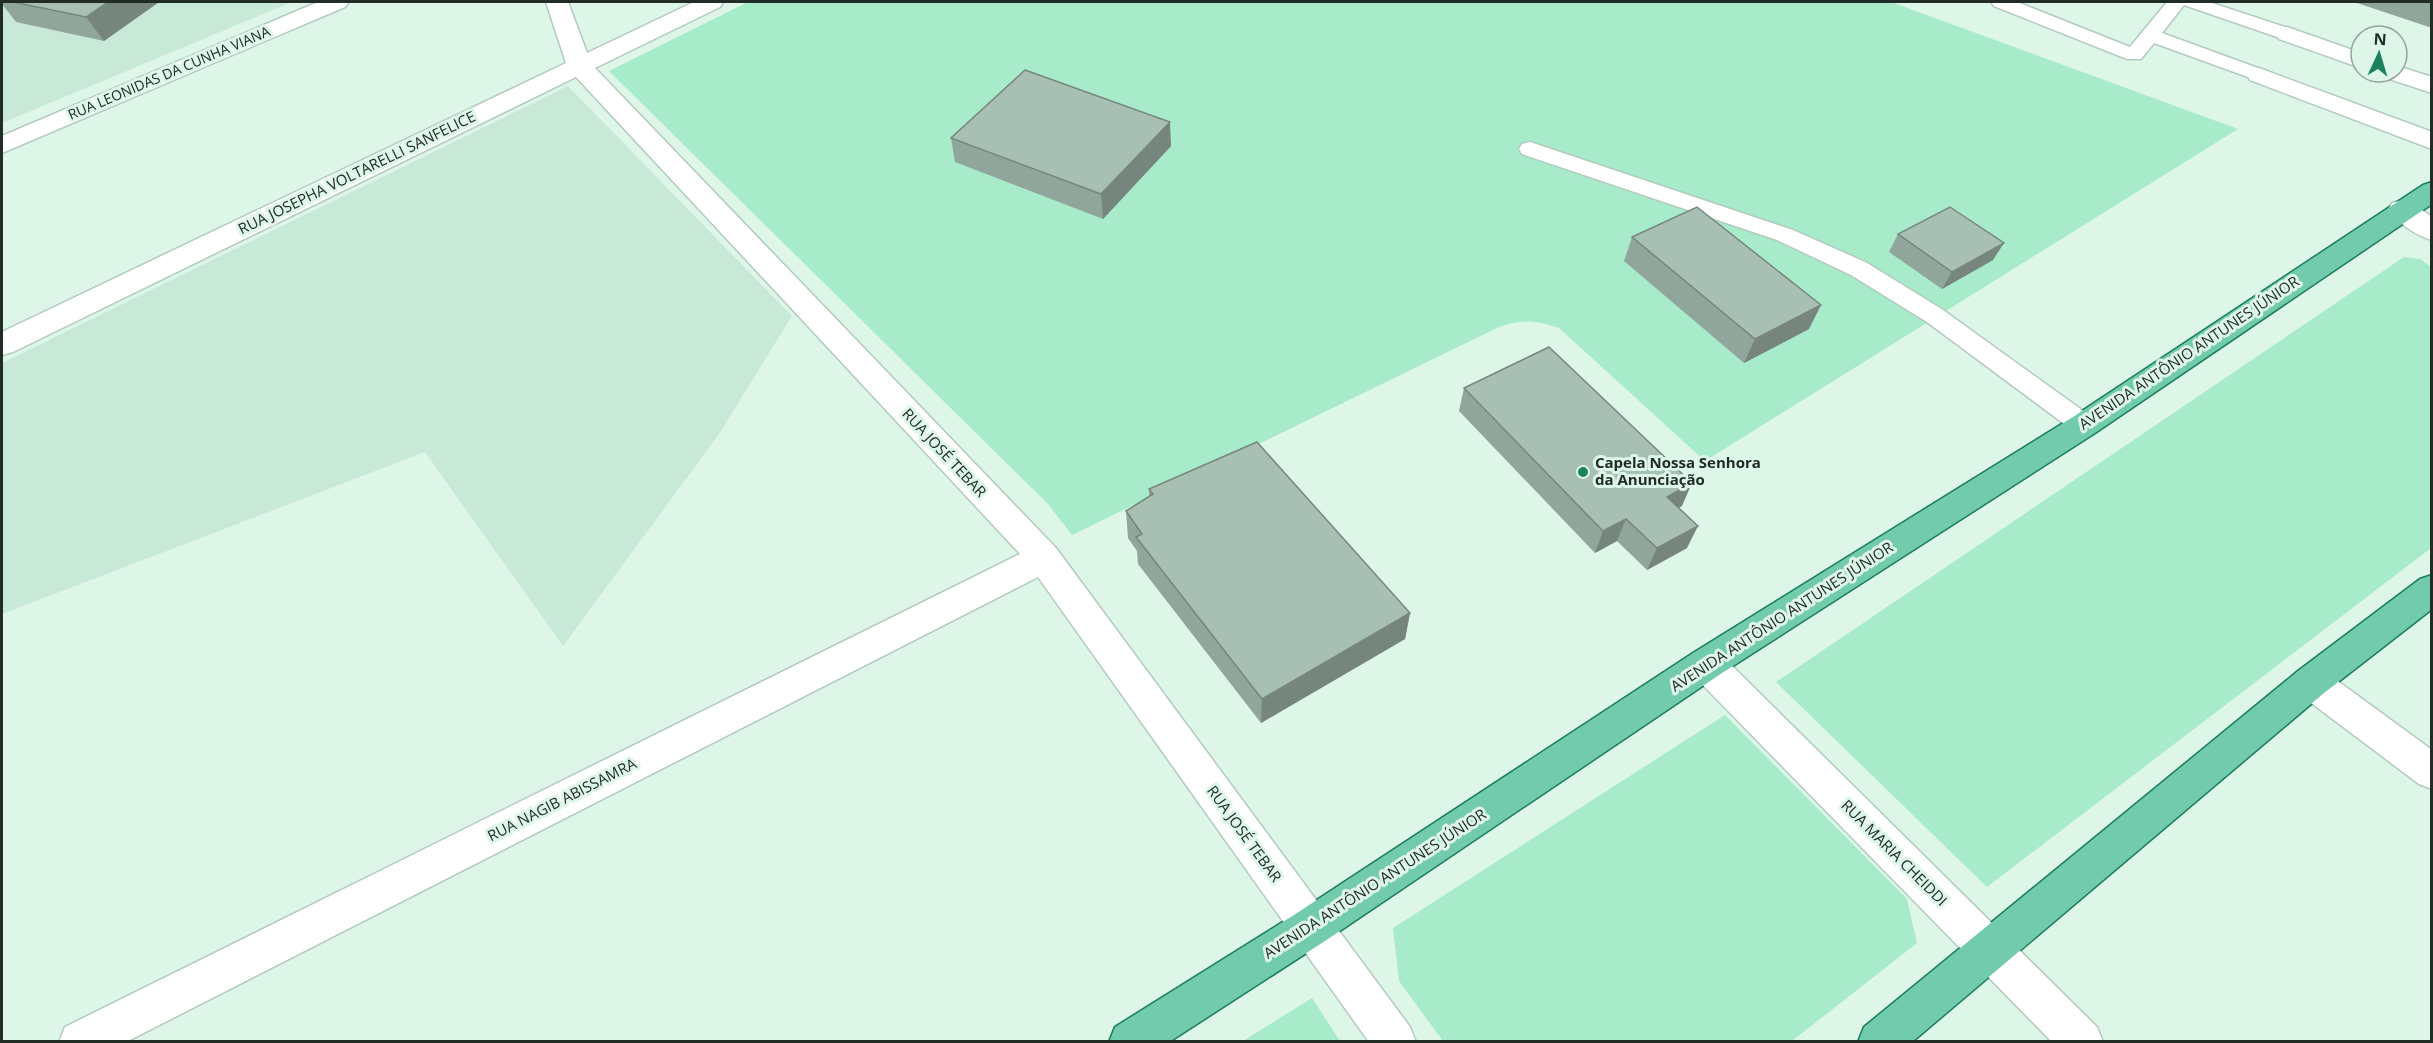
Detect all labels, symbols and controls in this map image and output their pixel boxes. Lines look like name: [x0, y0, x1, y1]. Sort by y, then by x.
street label: RUA LEONIDAS DA CUNHA VIANA: [65, 21, 273, 124]
north arrow: [2349, 24, 2409, 84]
text: N: [2373, 28, 2387, 50]
street label: RUA JOSEPHA VOLTARELLI SANFELICE: [235, 106, 479, 238]
street label: AVENIDA ANTÔNIO ANTUNES JÚNIOR: [2075, 270, 2303, 434]
street label: RUA JOSÉ TEBAR: [898, 404, 992, 502]
place label: Capela Nossa Senhora da Anunciação: [1595, 452, 1761, 489]
marker: Capela Nossa Senhora da Anunciação: [1576, 465, 1590, 479]
street label: AVENIDA ANTÔNIO ANTUNES JÚNIOR: [1666, 536, 1897, 696]
street label: RUA NAGIB ABISSAMRA: [484, 753, 640, 845]
street label: RUA JOSÉ TEBAR: [1203, 781, 1287, 886]
street label: RUA MARIA CHEIDDI: [1837, 795, 1952, 910]
street label: AVENIDA ANTÔNIO ANTUNES JÚNIOR: [1259, 803, 1490, 963]

